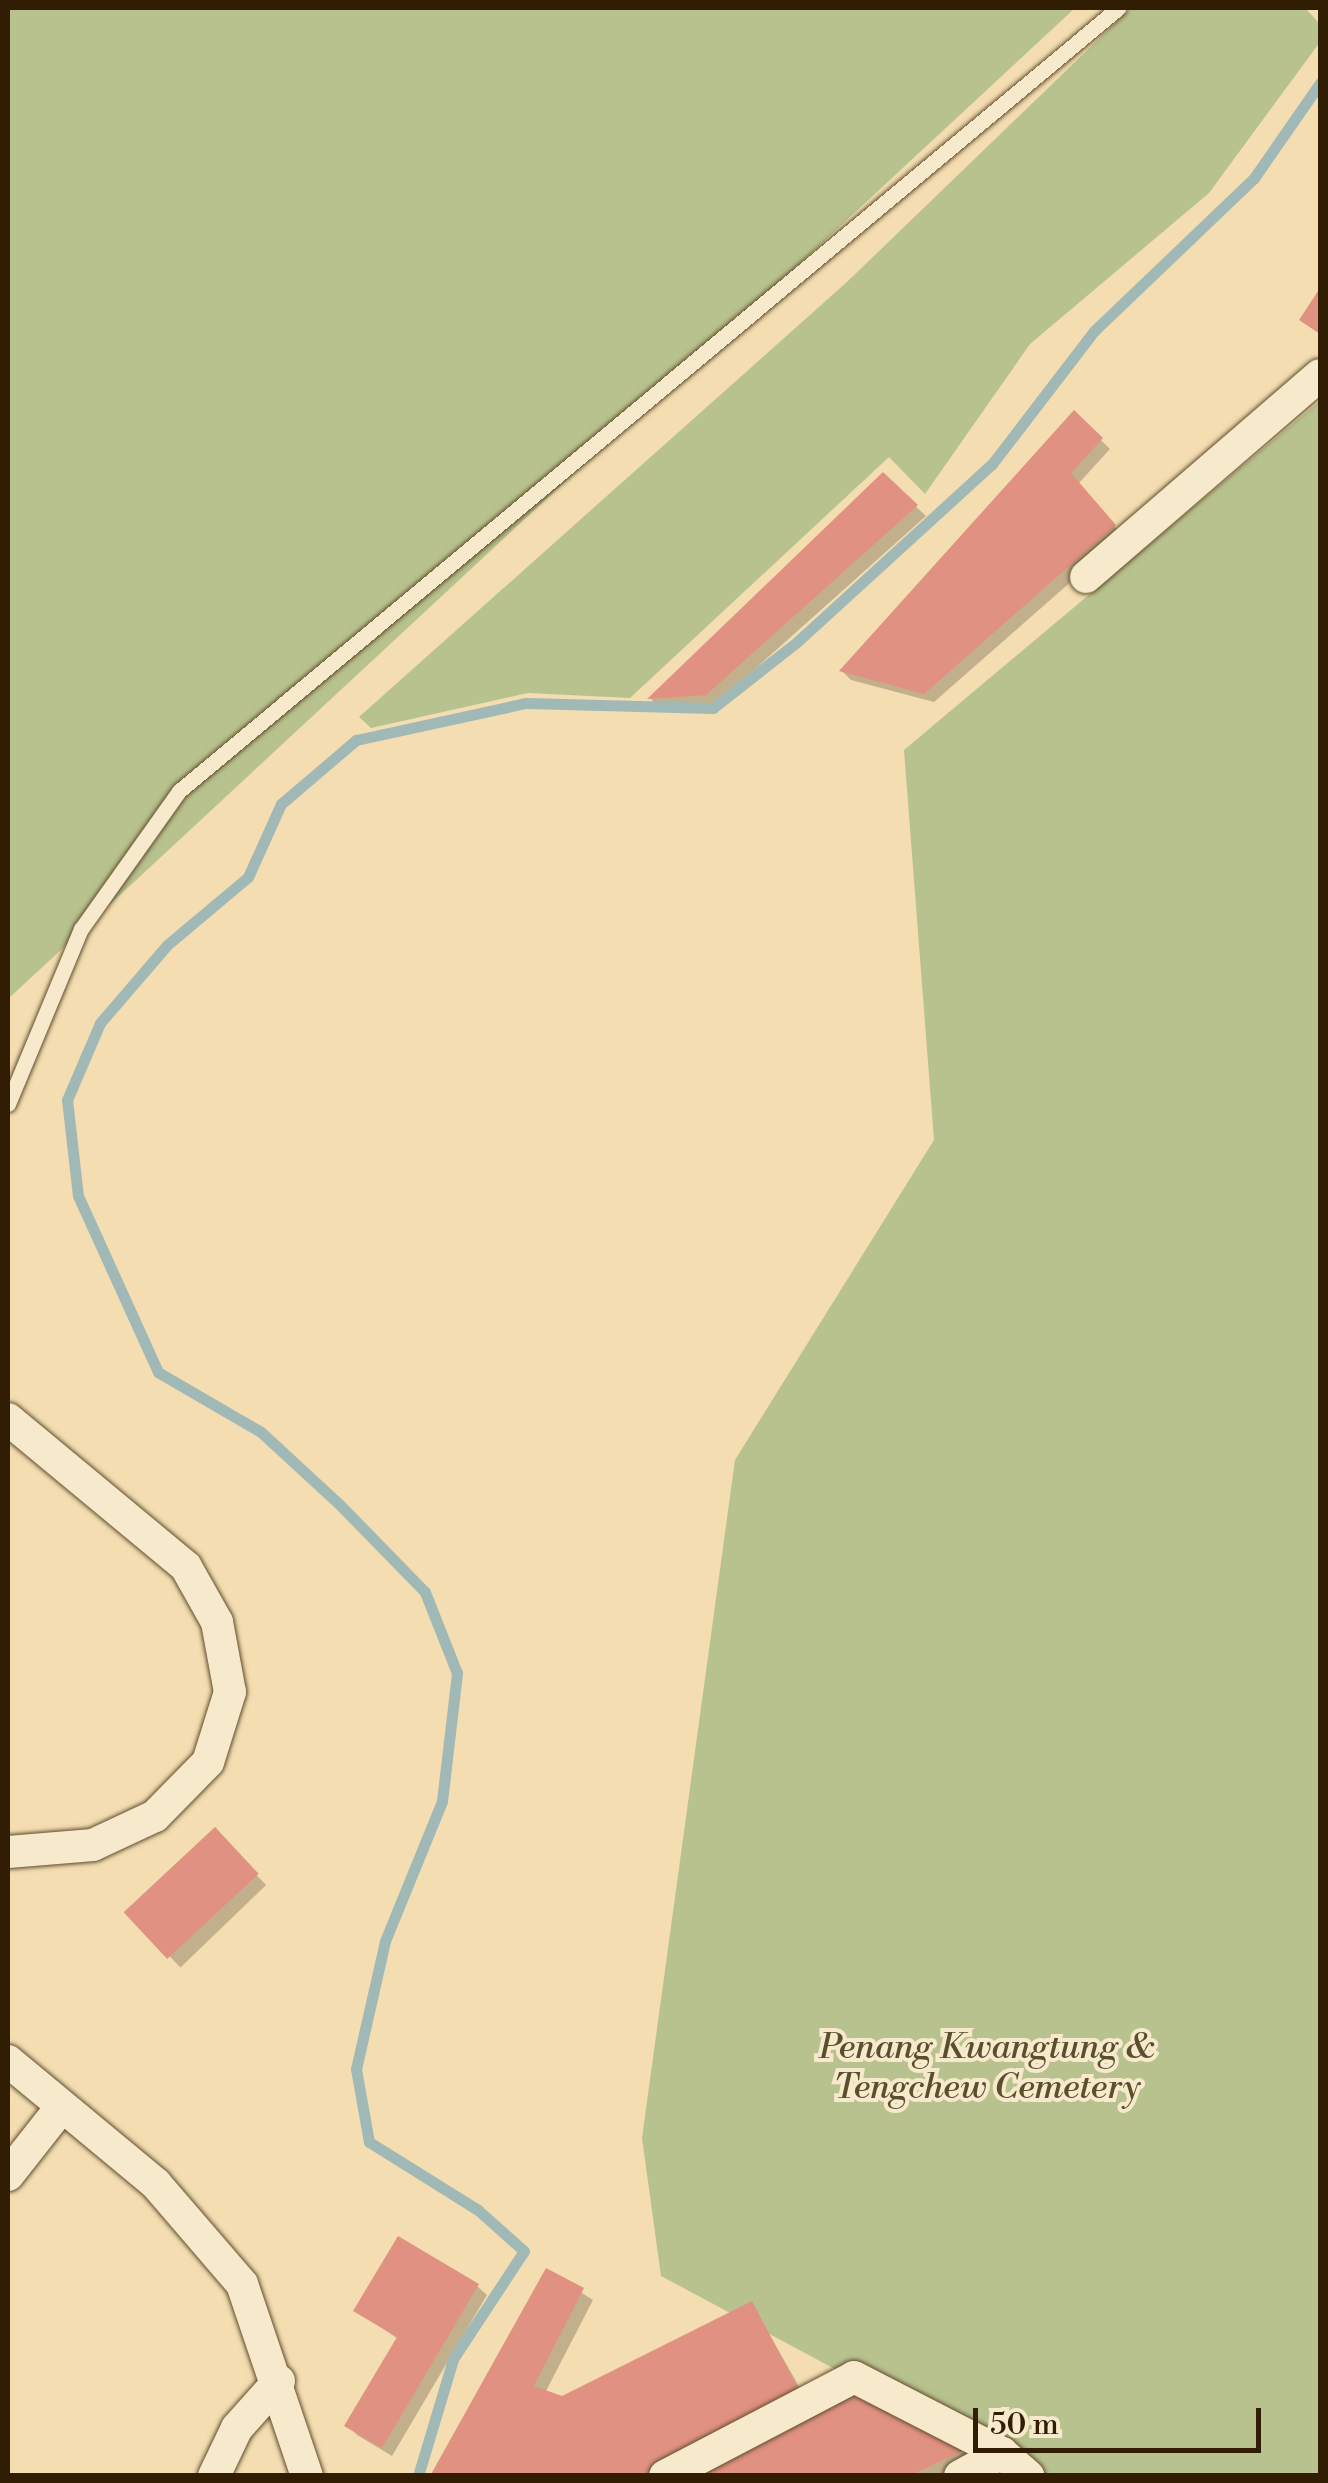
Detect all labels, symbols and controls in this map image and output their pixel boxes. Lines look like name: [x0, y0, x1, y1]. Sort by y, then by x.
park label: Penang Kwangtung & Tengchew Cemetery: [819, 2027, 1155, 2109]
scale bar: [978, 2388, 1266, 2450]
text: 50 m: [990, 2406, 1059, 2444]

